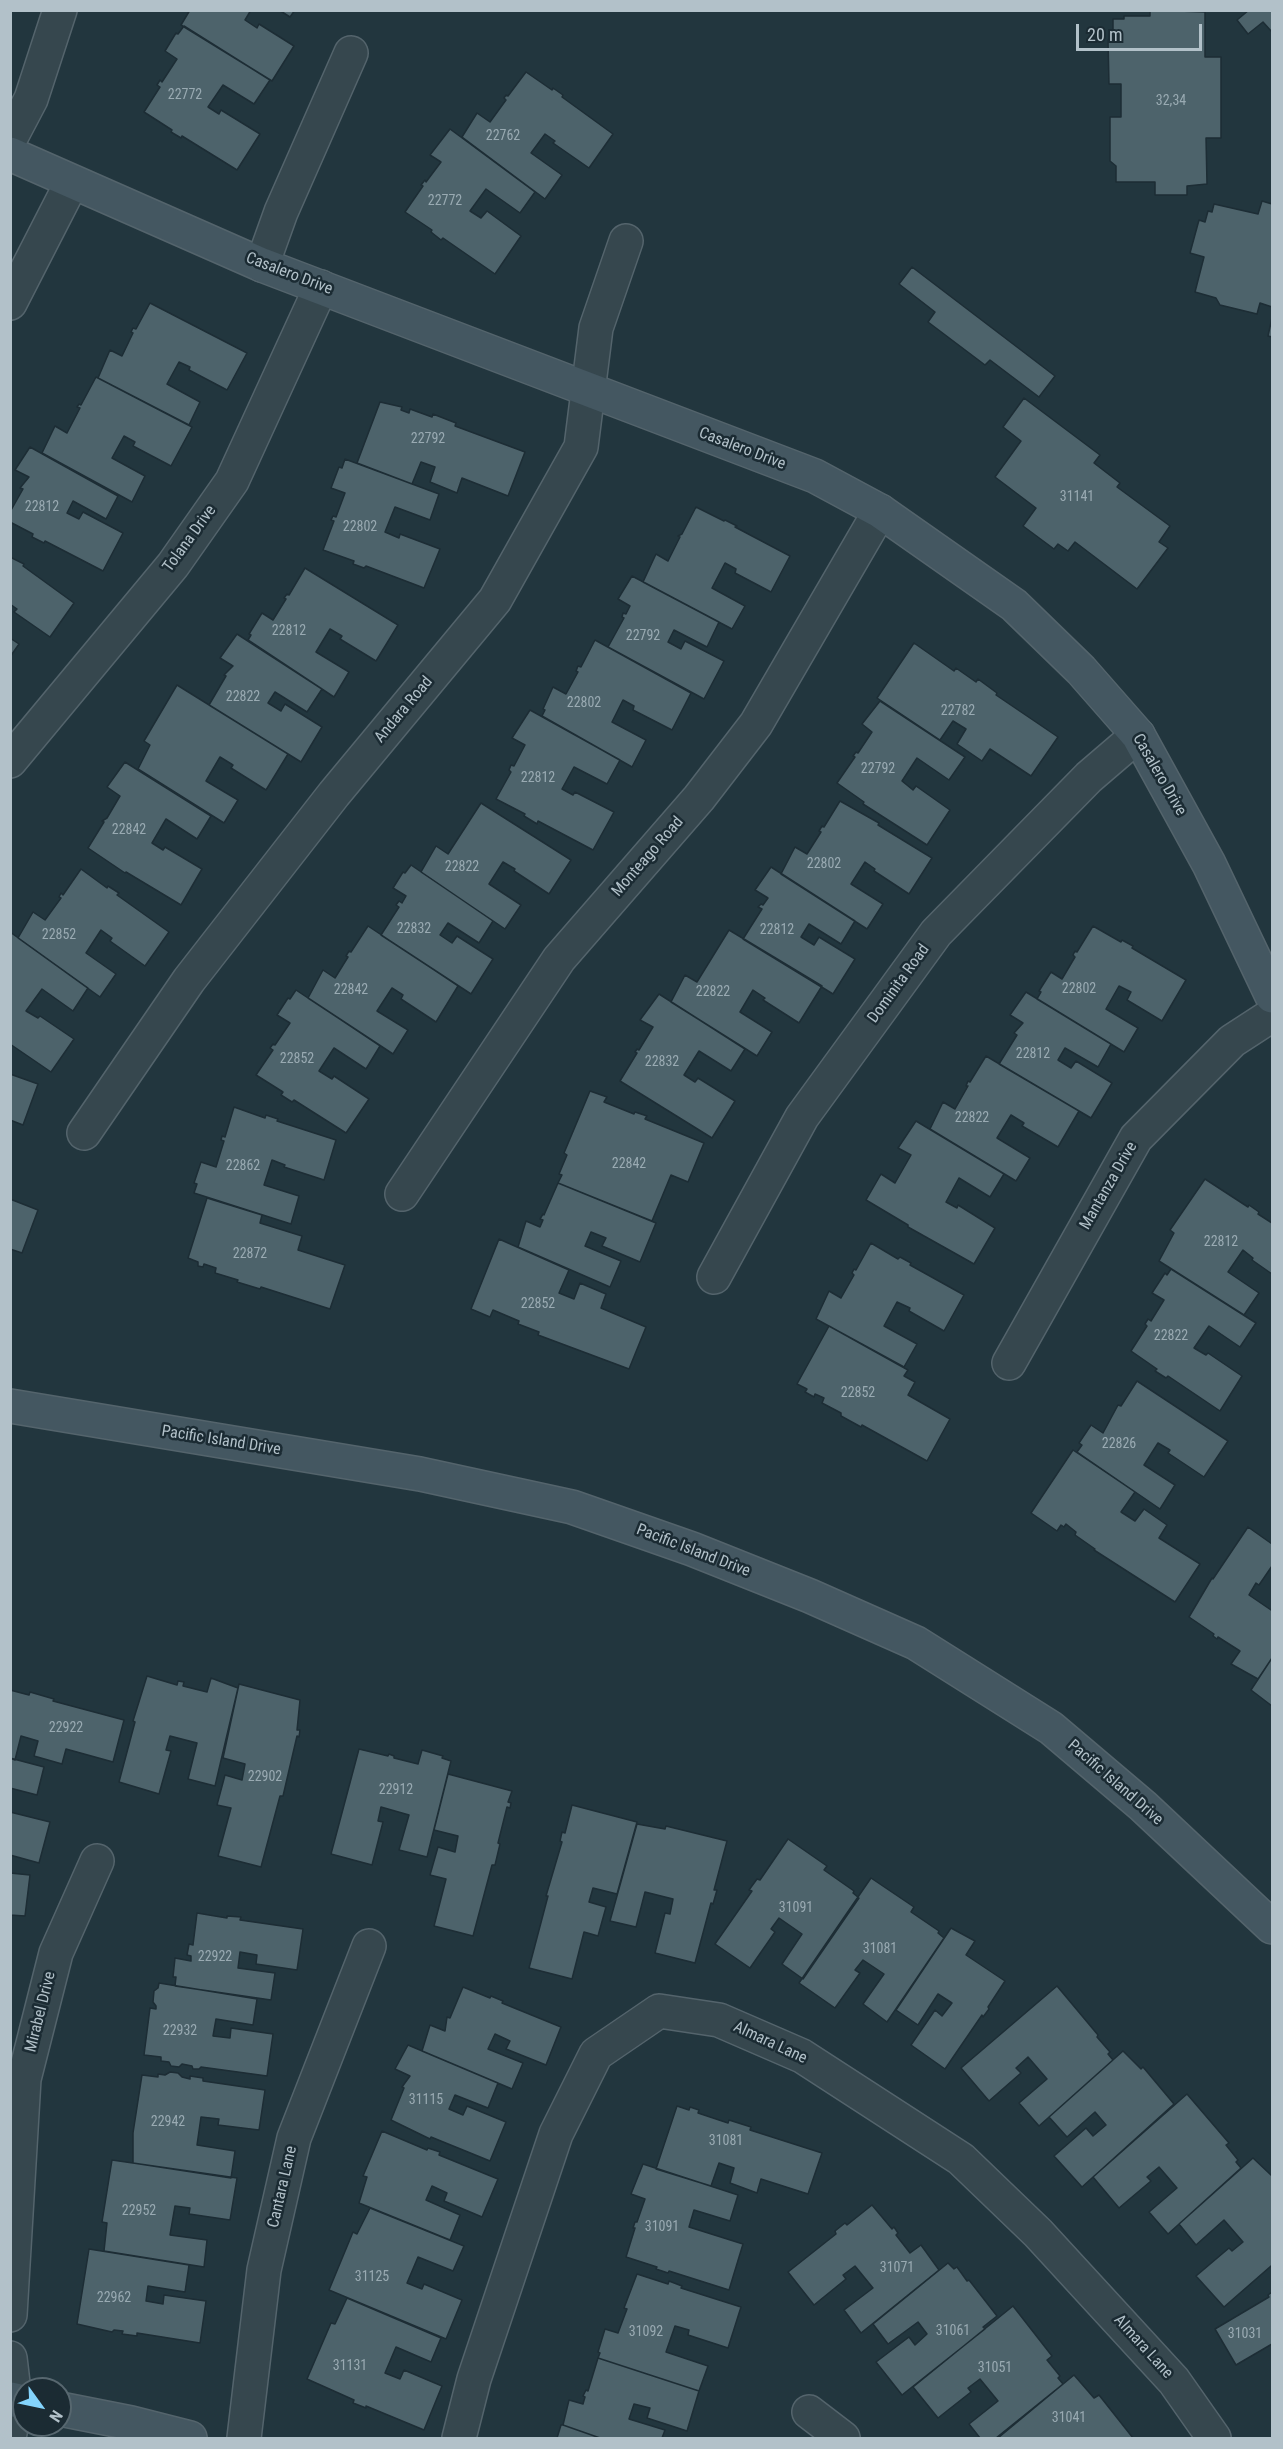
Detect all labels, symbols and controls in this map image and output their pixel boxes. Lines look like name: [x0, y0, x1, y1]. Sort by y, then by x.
scale bar: [1079, 12, 1205, 50]
text: 20 m: [1087, 24, 1122, 45]
house number: 22772: [168, 87, 202, 103]
house number: 32,34: [1156, 93, 1186, 109]
house number: 22762: [486, 128, 520, 144]
house number: 22772: [428, 193, 462, 209]
street label: Casalero Drive: [243, 249, 335, 299]
street label: Casalero Drive: [696, 424, 788, 474]
house number: 22792: [411, 431, 445, 447]
house number: 31141: [1060, 489, 1094, 505]
house number: 22812: [25, 499, 59, 515]
street label: Tolana Drive: [159, 502, 221, 576]
house number: 22802: [343, 519, 377, 535]
house number: 22812: [272, 623, 306, 639]
house number: 22792: [626, 628, 660, 644]
street label: Andara Road: [371, 673, 437, 747]
house number: 22822: [226, 689, 260, 705]
house number: 22802: [567, 695, 601, 711]
house number: 22782: [941, 703, 975, 719]
street label: Casalero Drive: [1128, 731, 1190, 819]
house number: 22792: [861, 761, 895, 777]
house number: 22812: [521, 770, 555, 786]
street label: Monteago Road: [608, 813, 688, 901]
house number: 22842: [112, 822, 146, 838]
house number: 22802: [807, 856, 841, 872]
house number: 22822: [445, 859, 479, 875]
house number: 22832: [397, 921, 431, 937]
house number: 22812: [760, 922, 794, 938]
house number: 22852: [42, 927, 76, 943]
street label: Dominita Road: [864, 941, 934, 1027]
house number: 22802: [1062, 981, 1096, 997]
house number: 22842: [334, 982, 368, 998]
house number: 22822: [696, 984, 730, 1000]
house number: 22812: [1016, 1046, 1050, 1062]
house number: 22852: [280, 1051, 314, 1067]
house number: 22832: [645, 1054, 679, 1070]
house number: 22822: [955, 1110, 989, 1126]
street label: Mantanza Drive: [1076, 1139, 1142, 1233]
house number: 22842: [612, 1156, 646, 1172]
house number: 22862: [226, 1158, 260, 1174]
house number: 22812: [1204, 1234, 1238, 1250]
house number: 22872: [233, 1246, 267, 1262]
house number: 22852: [521, 1296, 555, 1312]
house number: 22822: [1154, 1328, 1188, 1344]
house number: 22852: [841, 1385, 875, 1401]
street label: Pacific Island Drive: [160, 1422, 282, 1460]
house number: 22826: [1102, 1436, 1136, 1452]
street label: Pacific Island Drive: [633, 1520, 753, 1582]
house number: 22922: [49, 1720, 83, 1736]
street label: Pacific Island Drive: [1063, 1736, 1167, 1830]
house number: 22902: [248, 1769, 282, 1785]
house number: 22912: [379, 1782, 413, 1798]
house number: 31091: [779, 1900, 813, 1916]
house number: 31081: [863, 1941, 897, 1957]
house number: 22922: [198, 1949, 232, 1965]
street label: Mirabel Drive: [22, 1970, 60, 2054]
street label: Almara Lane: [730, 2018, 810, 2068]
house number: 22932: [163, 2023, 197, 2039]
house number: 31115: [409, 2092, 443, 2108]
house number: 22942: [151, 2114, 185, 2130]
house number: 31081: [709, 2133, 743, 2149]
street label: Cantara Lane: [264, 2144, 302, 2230]
house number: 22952: [122, 2203, 156, 2219]
house number: 31091: [645, 2219, 679, 2235]
house number: 31071: [880, 2260, 914, 2276]
house number: 31125: [355, 2269, 389, 2285]
house number: 22962: [97, 2290, 131, 2306]
street label: Almara Lane: [1109, 2311, 1177, 2383]
house number: 31061: [936, 2323, 970, 2339]
house number: 31092: [629, 2324, 663, 2340]
house number: 31031: [1228, 2326, 1262, 2342]
house number: 31131: [333, 2358, 367, 2374]
house number: 31051: [978, 2360, 1012, 2376]
north arrow: [12, 2377, 72, 2437]
text: N: [45, 2407, 66, 2425]
house number: 31041: [1052, 2410, 1086, 2426]

